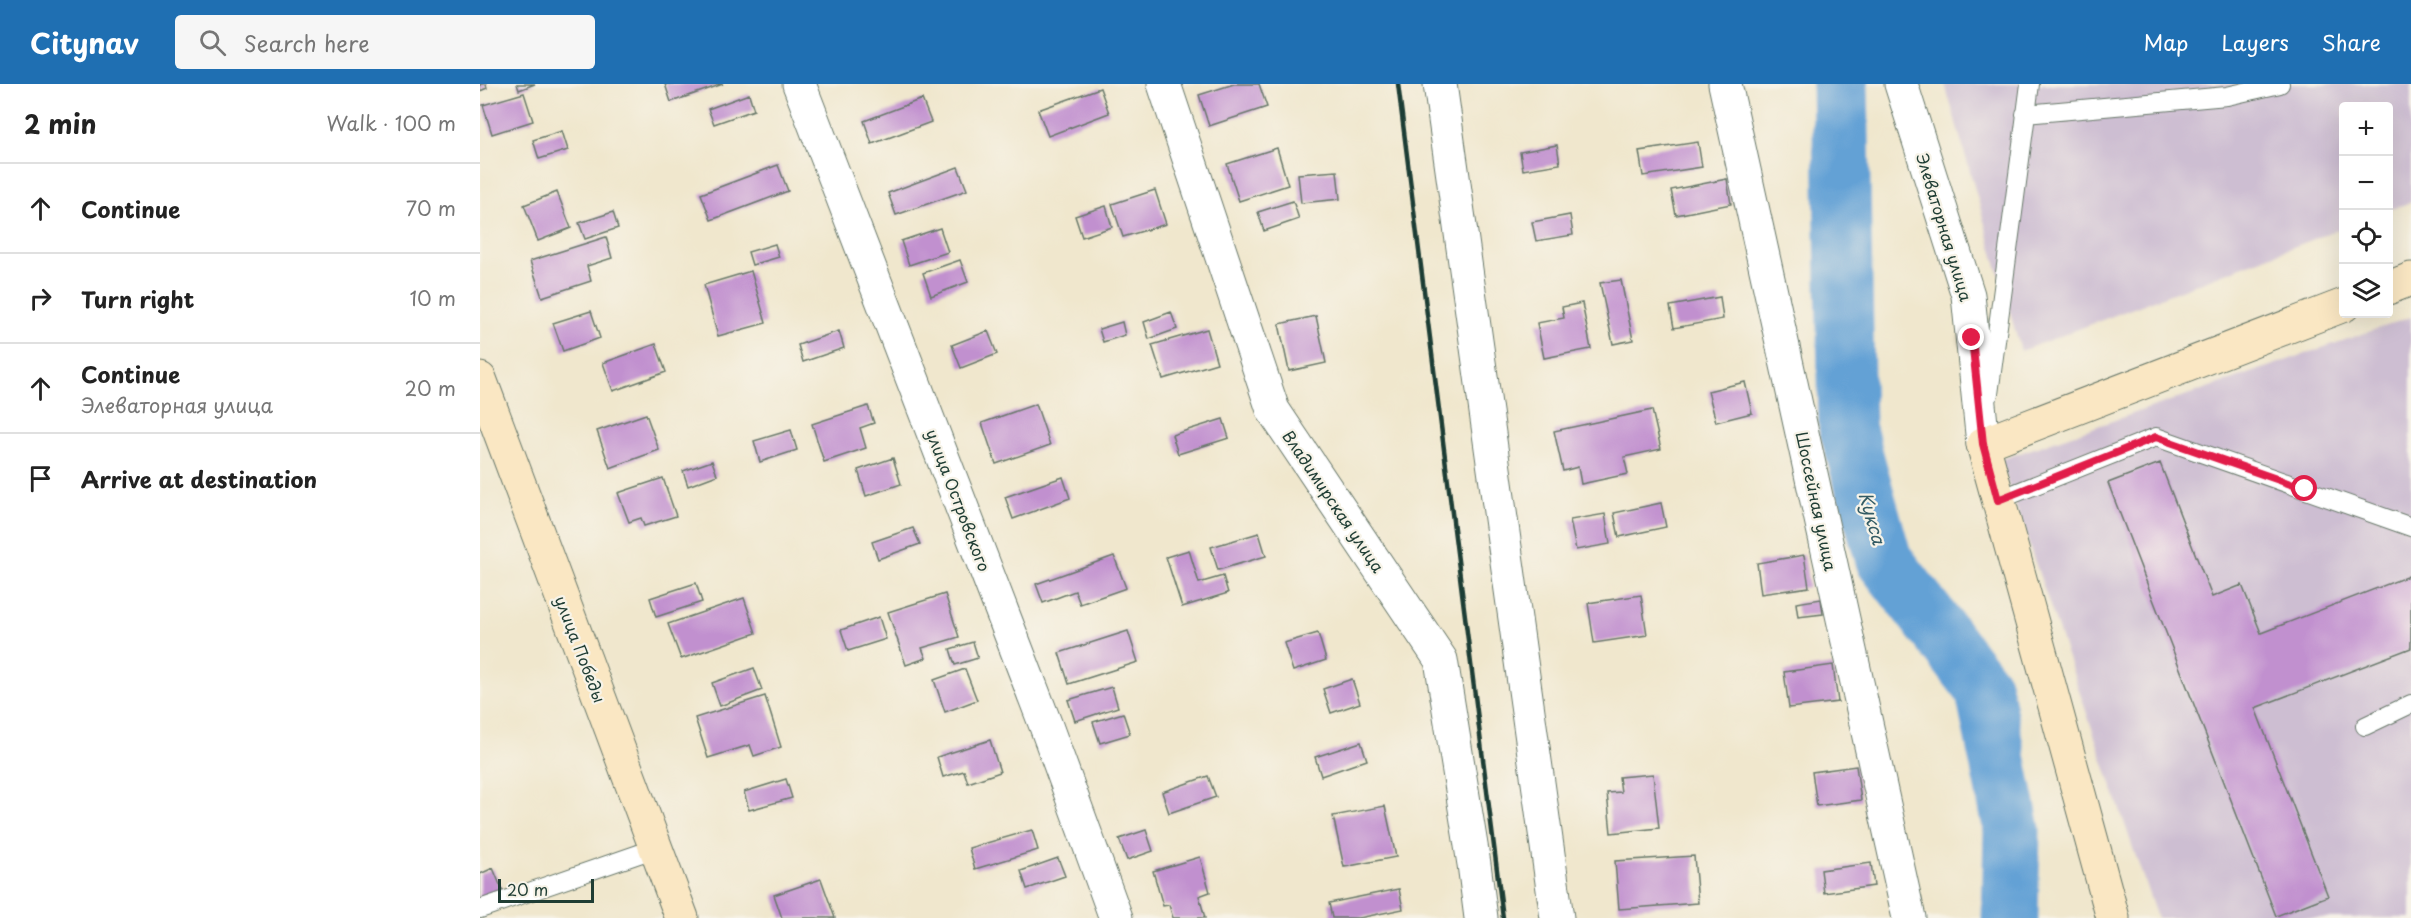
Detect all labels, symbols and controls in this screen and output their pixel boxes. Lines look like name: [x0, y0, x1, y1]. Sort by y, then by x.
search box: [175, 15, 595, 69]
text: Citynav: [30, 21, 139, 64]
icon: search: [196, 26, 229, 59]
text: Search here: [244, 26, 370, 59]
text: Map: [2144, 26, 2188, 58]
text: Layers: [2221, 26, 2289, 58]
text: Share: [2322, 26, 2381, 58]
map controls: [2339, 102, 2393, 318]
button: +: [2339, 102, 2393, 156]
text: 2 min: [24, 104, 97, 143]
text: Walk · 100 m: [326, 108, 456, 138]
street label: Элеваторная улица: [1911, 150, 1979, 304]
button: −: [2339, 156, 2393, 210]
icon: ahead: [24, 192, 57, 225]
text: Continue: [81, 192, 180, 225]
text: 70 m: [406, 193, 456, 223]
button: locate: [2339, 210, 2393, 264]
button: layers: [2339, 264, 2393, 318]
icon: right: [24, 282, 57, 315]
text: Turn right: [81, 282, 194, 315]
text: 10 m: [409, 283, 456, 313]
route end: [1958, 324, 1984, 350]
text: Continue: [81, 357, 180, 390]
icon: ahead: [24, 372, 57, 405]
text: 20 m: [404, 373, 456, 403]
text: Элеваторная улица: [81, 390, 273, 420]
street label: улица Островского: [921, 425, 997, 575]
street label: Владимирская улица: [1277, 425, 1391, 577]
street label: Шоссейная улица: [1791, 429, 1843, 573]
icon: arrive: [24, 462, 57, 495]
text: Arrive at destination: [81, 462, 317, 495]
route start: [2291, 475, 2317, 501]
water label: Кукса: [1853, 488, 1894, 548]
street label: улица Победы: [550, 592, 612, 706]
scale bar: [498, 876, 594, 904]
text: 20 m: [507, 877, 548, 901]

